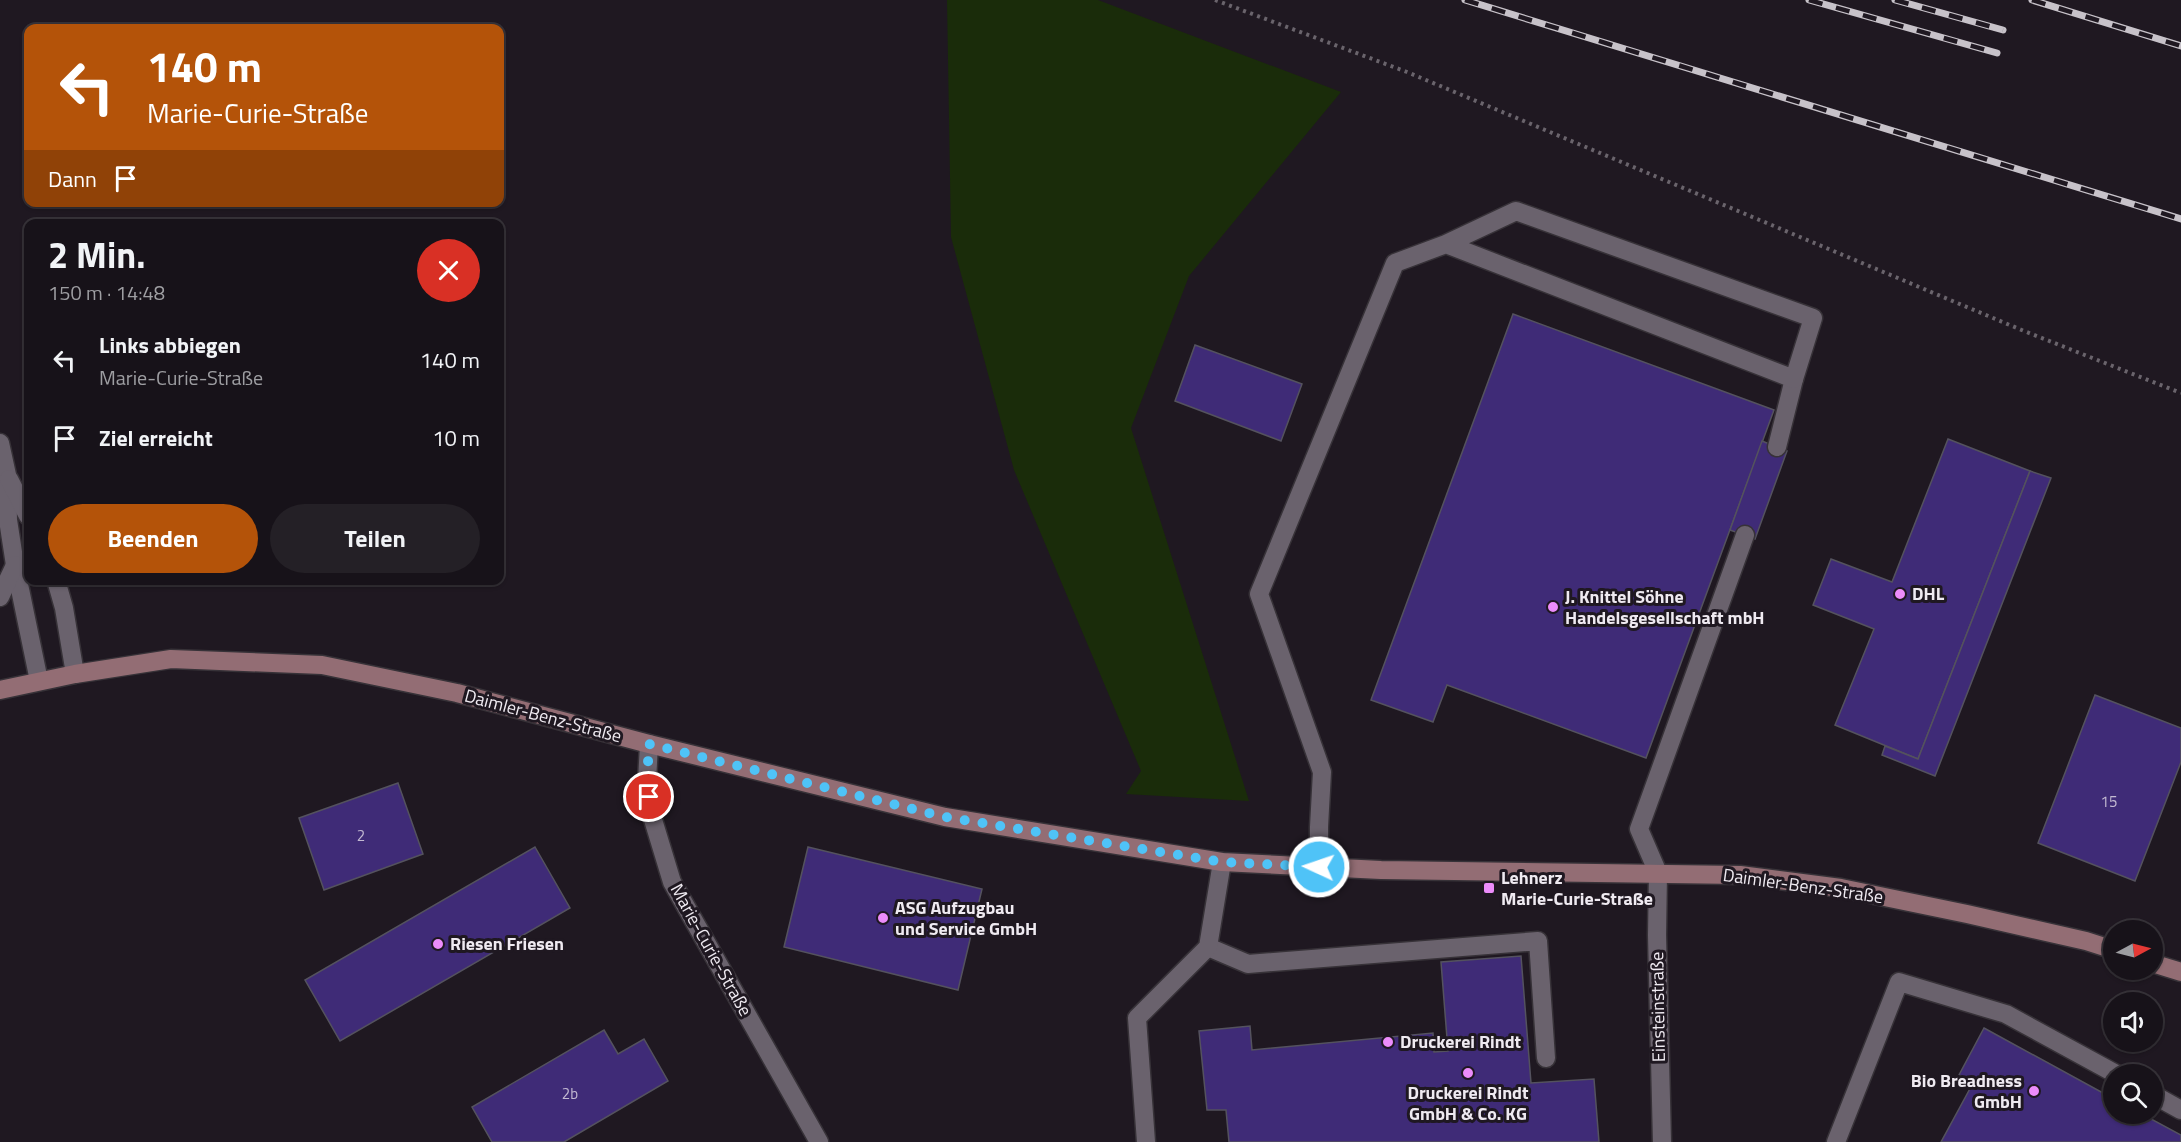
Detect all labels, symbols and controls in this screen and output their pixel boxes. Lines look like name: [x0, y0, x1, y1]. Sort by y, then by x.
text: 140 m: [147, 34, 262, 98]
icon: left: [48, 48, 126, 126]
text: Marie-Curie-Straße: [147, 92, 369, 133]
text: Dann: [48, 162, 97, 196]
icon: arrive: [109, 162, 142, 195]
text: 2 Min.: [48, 227, 145, 282]
button: close: [417, 239, 480, 302]
text: 150 m · 14:48: [48, 277, 165, 308]
text: Links abbiegen: [99, 328, 241, 362]
text: 140 m: [420, 343, 480, 377]
icon: left: [48, 344, 81, 377]
text: Marie-Curie-Straße: [99, 362, 263, 393]
text: Ziel erreicht: [99, 421, 213, 455]
text: 10 m: [432, 421, 480, 455]
icon: arrive: [48, 422, 81, 455]
button: Beenden: [48, 504, 258, 573]
button: Teilen: [270, 504, 480, 573]
place label: DHL: [1912, 580, 1945, 607]
place label: J. Knittel Söhne Handelsgesellschaft mbH: [1565, 583, 1765, 631]
marker: DHL: [1893, 587, 1907, 601]
marker: J. Knittel Söhne Handelsgesellschaft mbH: [1546, 600, 1560, 614]
street label: Daimler-Benz-Straße: [462, 682, 625, 749]
pin: [623, 771, 674, 822]
icon: arrive: [632, 780, 665, 813]
house number: 15: [2101, 790, 2117, 813]
house number: 2: [357, 824, 365, 847]
position arrow: [1287, 835, 1351, 899]
street label: Daimler-Benz-Straße: [1721, 861, 1885, 910]
place label: Lehnerz Marie-Curie-Straße: [1501, 864, 1653, 912]
street label: Marie-Curie-Straße: [664, 879, 759, 1021]
marker: Lehnerz Marie-Curie-Straße: [1482, 881, 1496, 895]
place label: ASG Aufzugbau und Service GmbH: [895, 894, 1037, 942]
marker: ASG Aufzugbau und Service GmbH: [876, 911, 890, 925]
north arrow: [2103, 920, 2163, 980]
map controls: [2103, 920, 2163, 1124]
place label: Riesen Friesen: [450, 930, 564, 957]
marker: Riesen Friesen: [431, 937, 445, 951]
street label: Einsteinstraße: [1643, 952, 1672, 1062]
button: sound: [2103, 992, 2163, 1052]
place label: Druckerei Rindt: [1400, 1028, 1522, 1055]
marker: Druckerei Rindt: [1381, 1035, 1395, 1049]
button: search: [2103, 1064, 2163, 1124]
marker: Druckerei Rindt GmbH & Co. KG: [1461, 1066, 1475, 1080]
place label: Bio Breadness GmbH: [1911, 1067, 2022, 1115]
place label: Druckerei Rindt GmbH & Co. KG: [1407, 1079, 1529, 1127]
house number: 2b: [562, 1082, 578, 1105]
marker: Bio Breadness GmbH: [2027, 1084, 2041, 1098]

